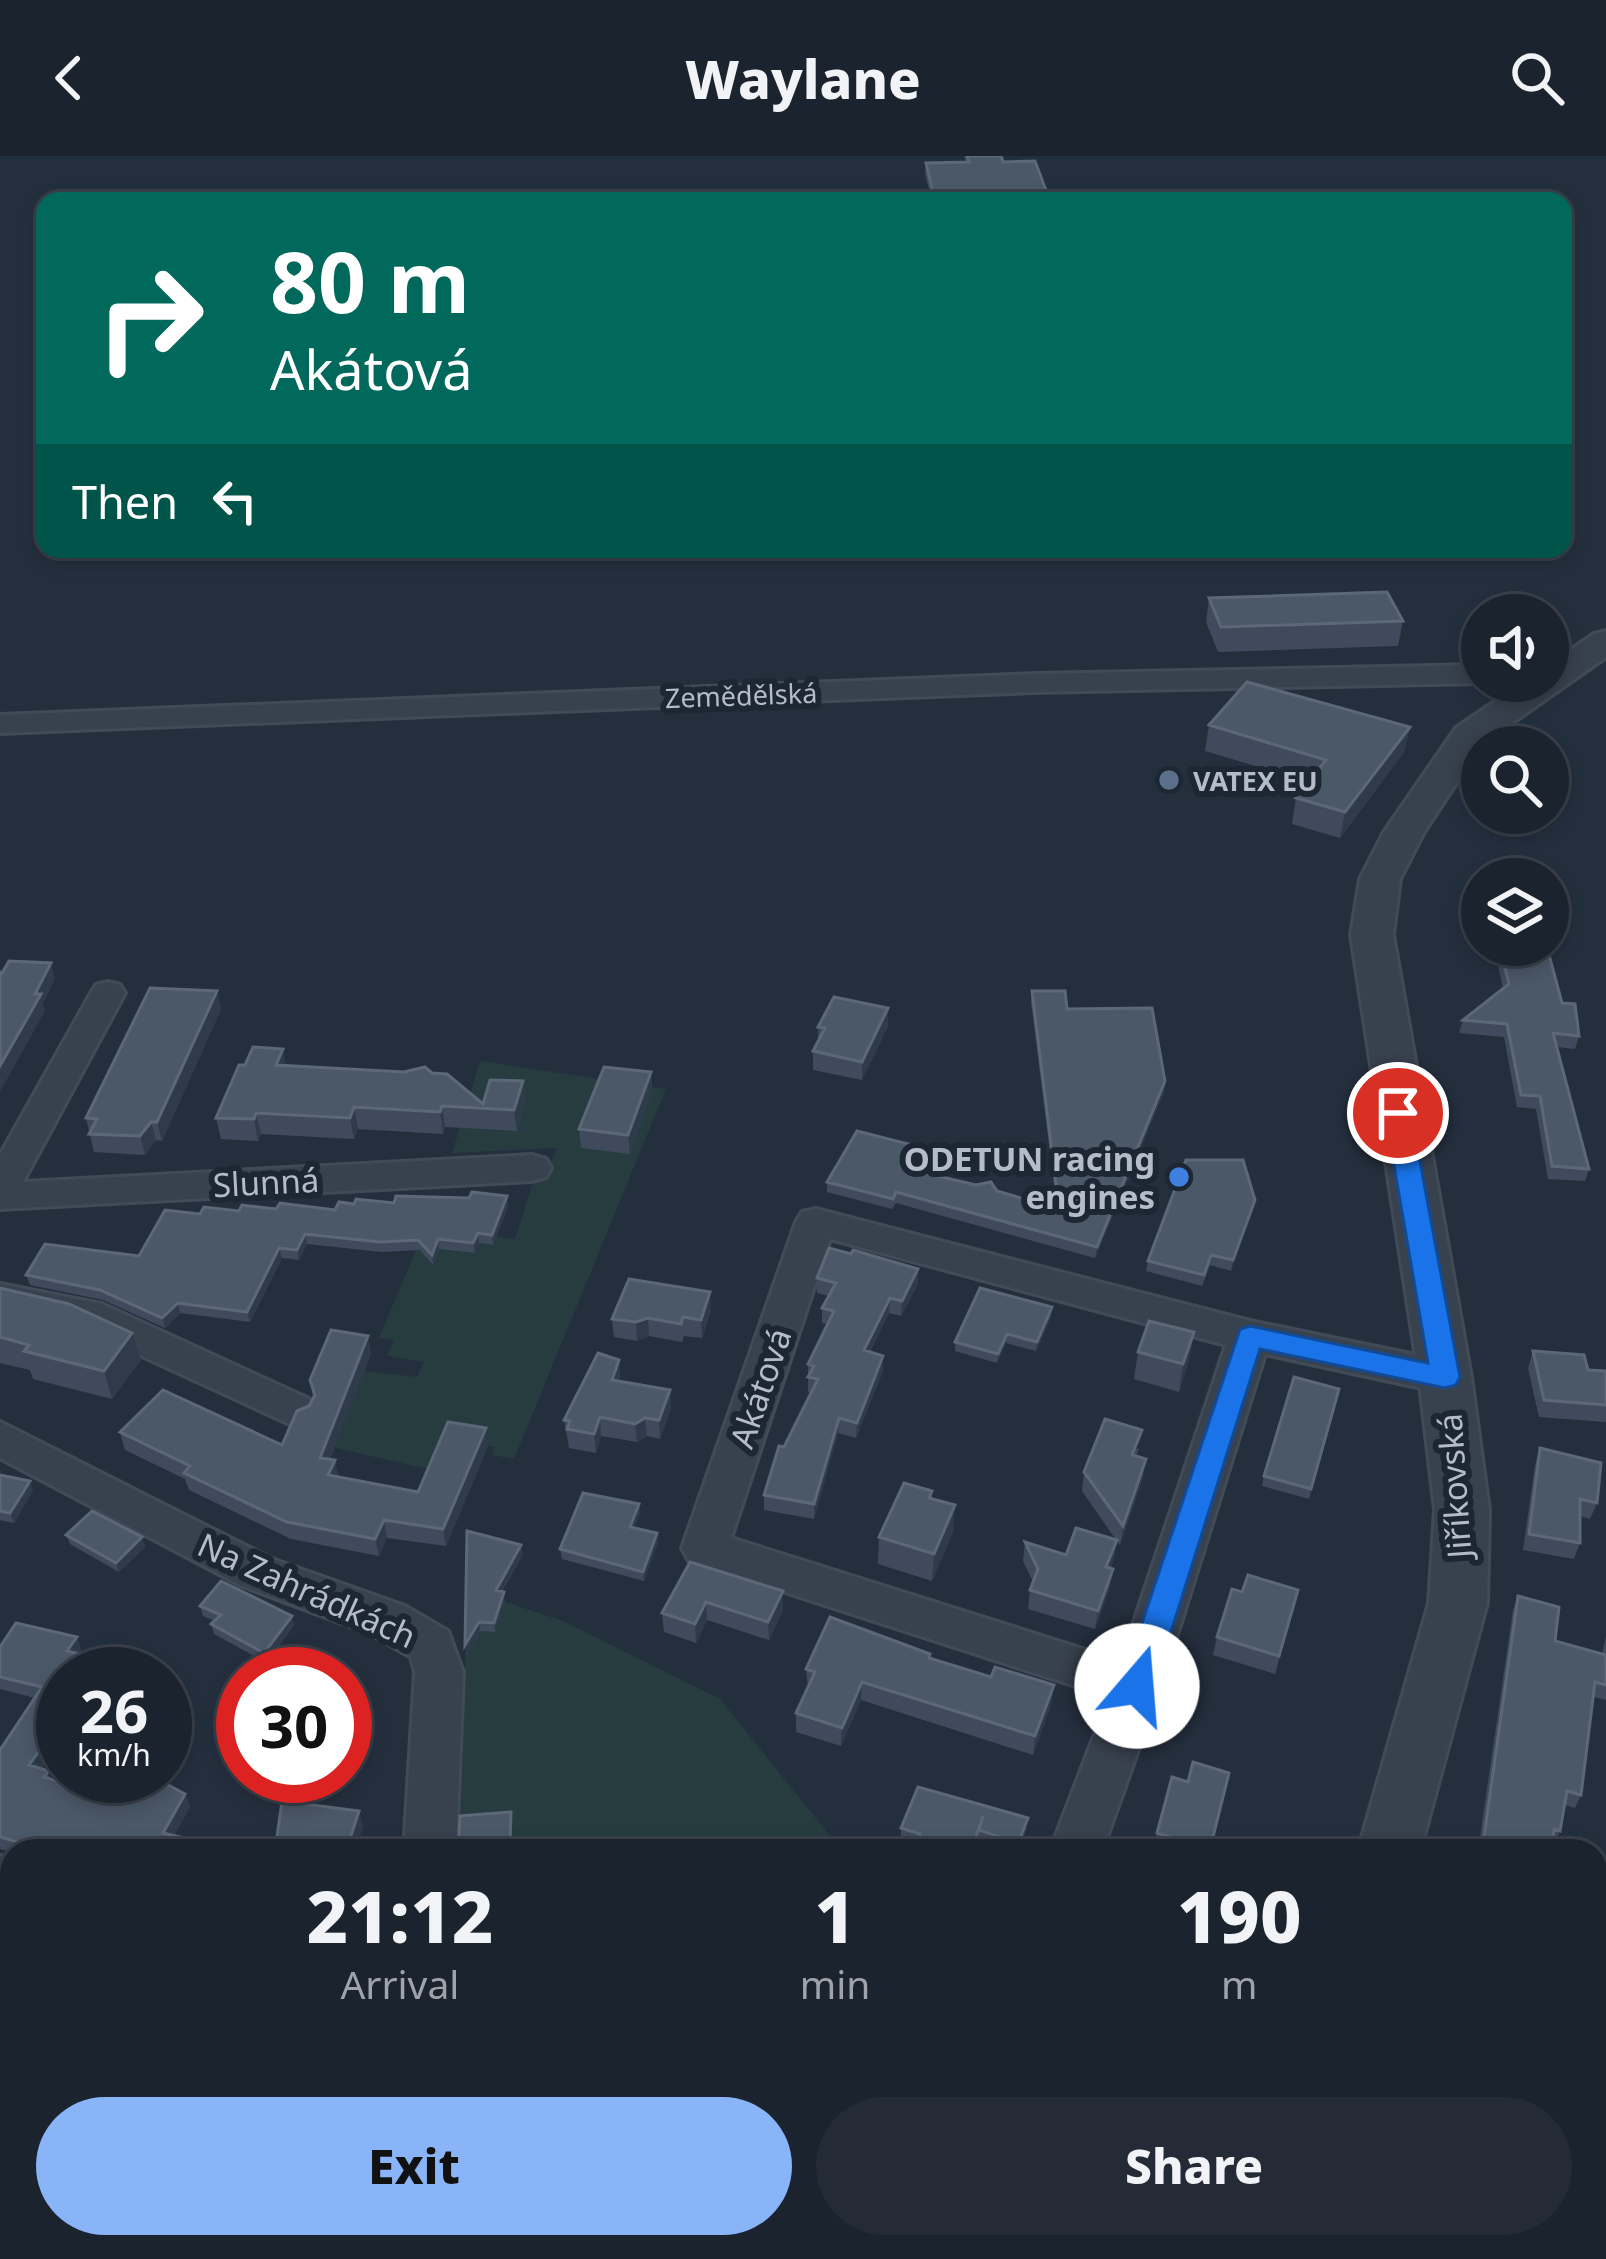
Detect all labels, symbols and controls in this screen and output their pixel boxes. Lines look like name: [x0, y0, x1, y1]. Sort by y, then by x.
text: Waylane: [685, 41, 921, 115]
icon: back: [36, 45, 102, 111]
icon: search: [1504, 45, 1570, 111]
text: 80 m: [270, 223, 470, 338]
icon: right: [72, 240, 228, 396]
text: Akátová: [270, 332, 472, 406]
icon: left: [202, 468, 268, 534]
text: Then: [72, 471, 178, 532]
map controls: [1461, 594, 1569, 966]
button: sound: [1461, 594, 1569, 702]
street label: Zemědělská: [664, 674, 818, 716]
button: search: [1461, 726, 1569, 834]
place label: VATEX EU: [1193, 762, 1318, 799]
marker: VATEX EU: [1156, 767, 1182, 793]
button: layers: [1461, 858, 1569, 966]
pin: [1347, 1062, 1449, 1164]
icon: arrive: [1365, 1080, 1431, 1146]
place label: ODETUN racing engines: [904, 1136, 1155, 1219]
street label: Slunná: [212, 1157, 320, 1207]
marker: ODETUN racing engines: [1166, 1164, 1192, 1190]
street label: Akátová: [719, 1322, 801, 1454]
street label: Jiříkovská: [1426, 1412, 1482, 1563]
street label: Na Zahrádkách: [191, 1522, 423, 1658]
position arrow: [1074, 1623, 1200, 1749]
speed limit sign: 30: [216, 1647, 372, 1803]
text: 26: [80, 1669, 148, 1751]
text: km/h: [77, 1734, 151, 1775]
text: 21:12: [306, 1866, 493, 1964]
text: 1: [814, 1866, 856, 1964]
text: 190: [1177, 1866, 1302, 1964]
text: Arrival: [340, 1957, 459, 2010]
text: min: [800, 1957, 870, 2010]
text: m: [1221, 1957, 1257, 2010]
button: Exit: [36, 2097, 792, 2235]
button: Share: [816, 2097, 1572, 2235]

